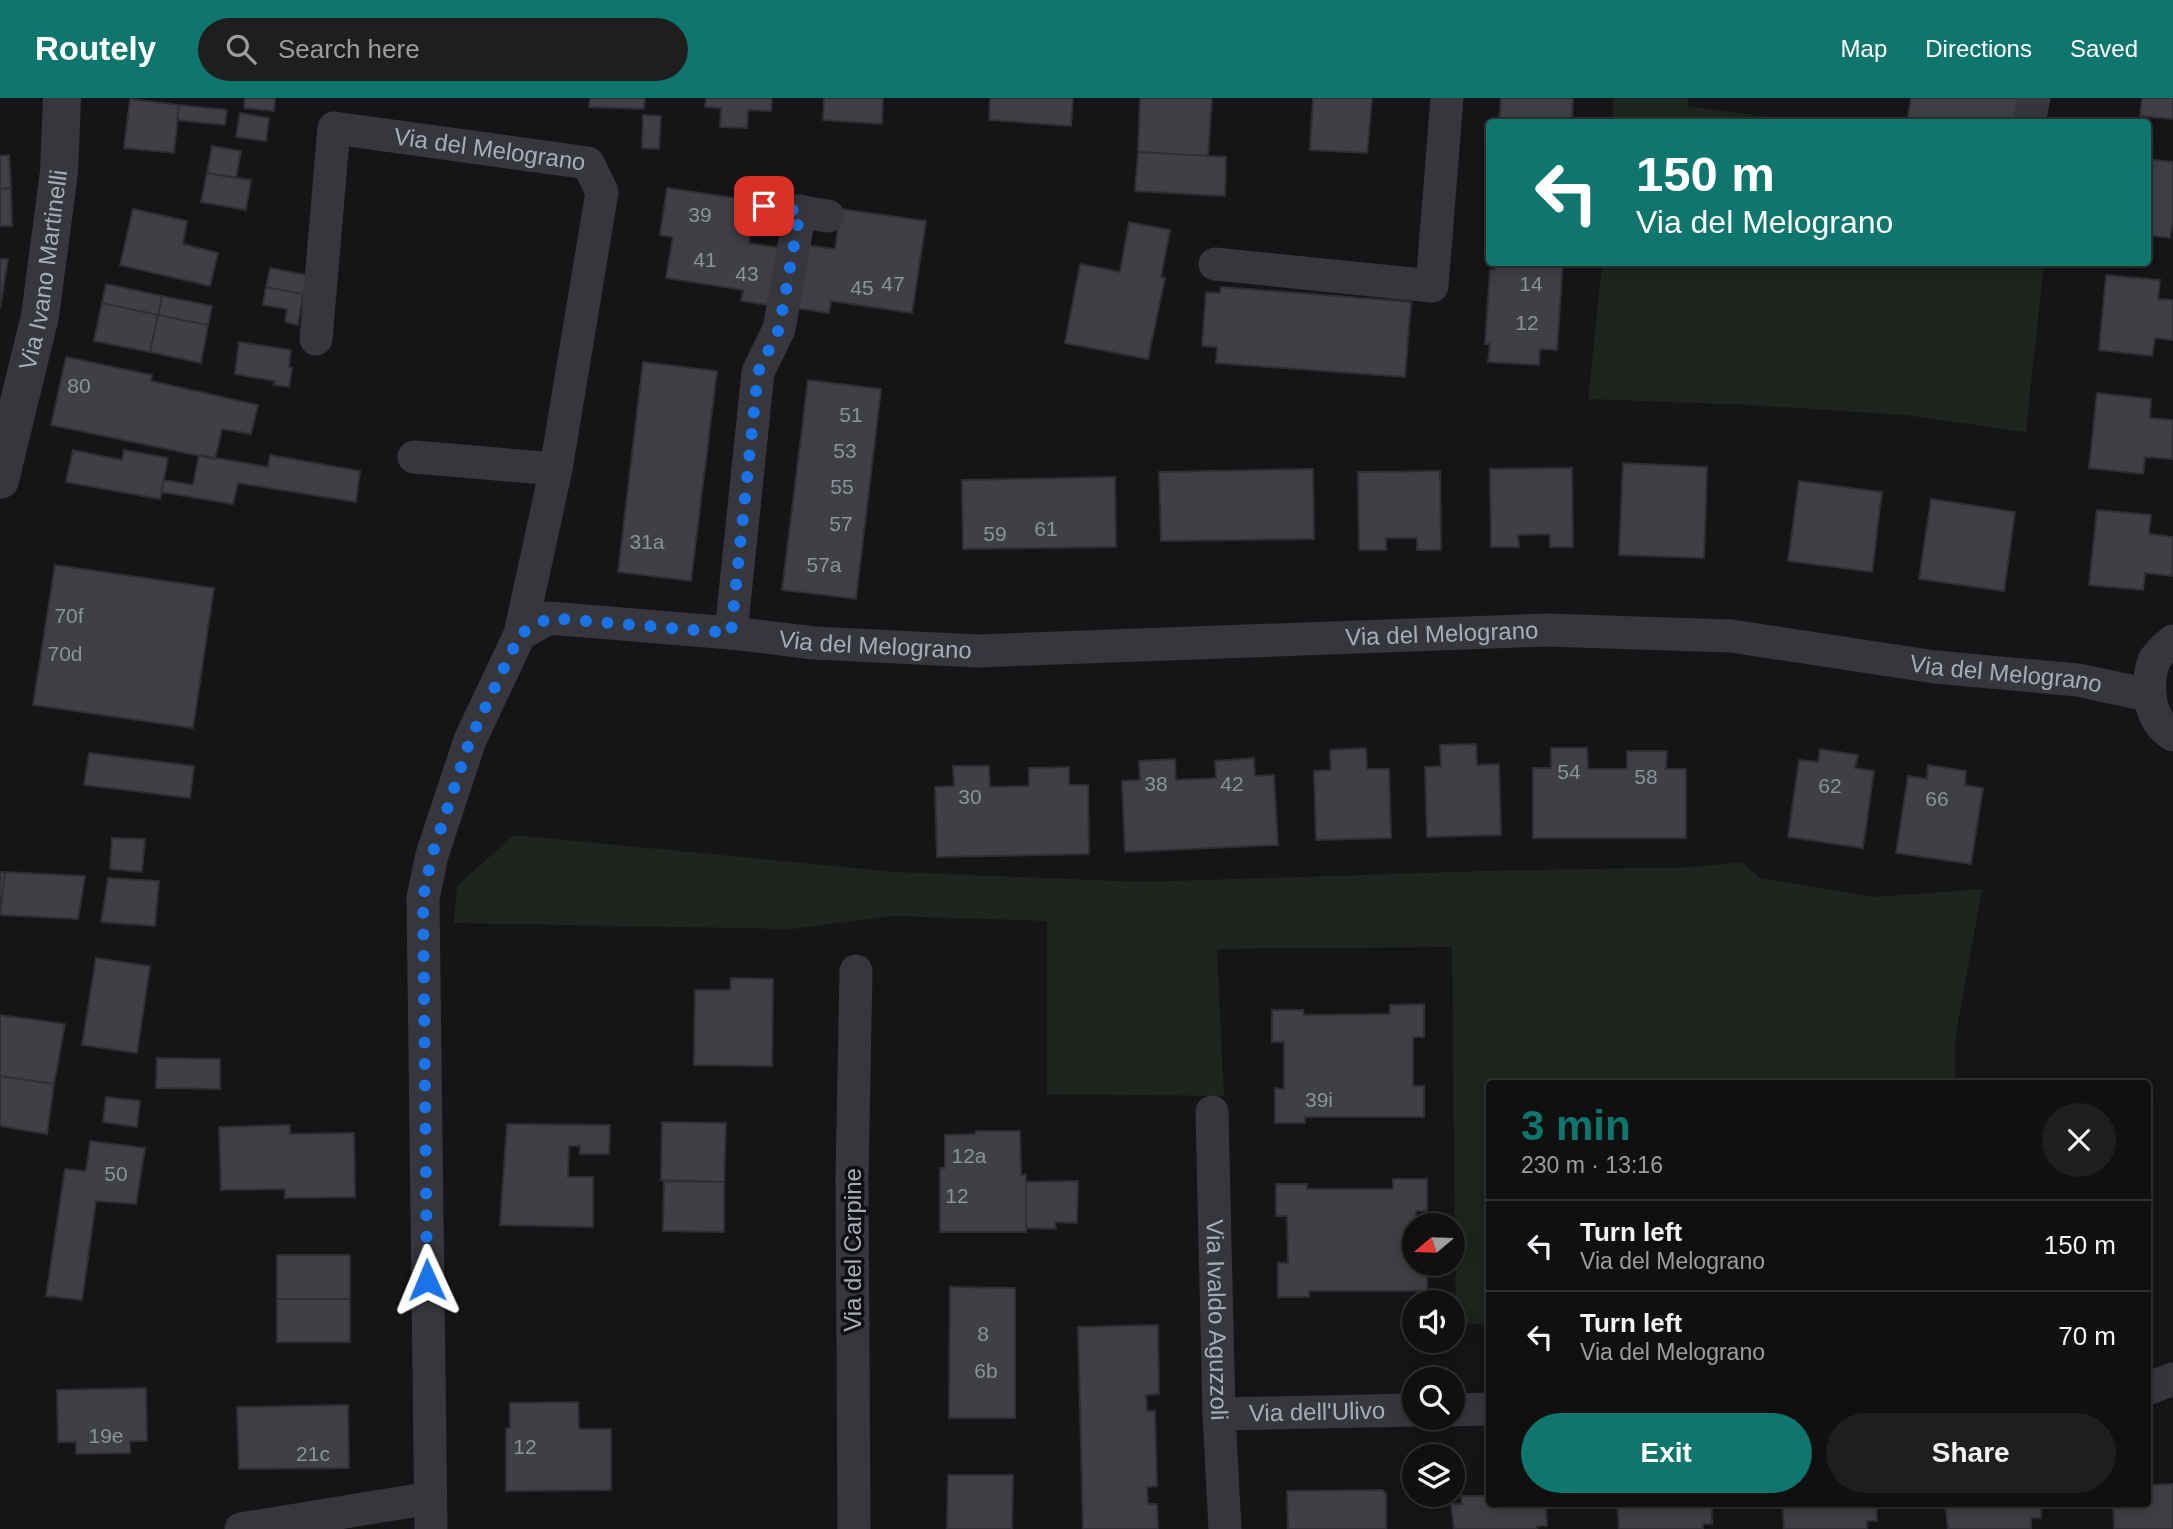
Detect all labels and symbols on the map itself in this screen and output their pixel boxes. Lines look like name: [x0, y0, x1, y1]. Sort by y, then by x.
street label: Via del Melograno: [392, 122, 587, 176]
street label: Via Ivano Martinelli: [13, 168, 72, 373]
pin: [734, 176, 794, 236]
house number: 39: [688, 203, 712, 226]
house number: 41: [693, 248, 717, 271]
house number: 43: [735, 262, 759, 285]
house number: 47: [881, 272, 905, 295]
house number: 14: [1519, 272, 1543, 295]
house number: 45: [850, 276, 874, 299]
house number: 12: [1515, 311, 1539, 334]
house number: 80: [67, 374, 91, 397]
house number: 51: [839, 403, 863, 426]
house number: 53: [833, 439, 857, 462]
house number: 55: [830, 475, 854, 498]
house number: 57: [829, 512, 853, 535]
house number: 61: [1034, 517, 1058, 540]
house number: 59: [983, 522, 1007, 545]
house number: 31a: [629, 530, 665, 553]
house number: 57a: [806, 553, 842, 576]
house number: 70f: [54, 604, 84, 627]
street label: Via del Melograno: [1345, 616, 1539, 650]
street label: Via del Melograno: [777, 625, 972, 664]
house number: 70d: [47, 642, 83, 665]
street label: Via del Melograno: [1908, 649, 2105, 698]
house number: 54: [1557, 760, 1581, 783]
house number: 58: [1634, 765, 1658, 788]
house number: 38: [1144, 772, 1168, 795]
house number: 42: [1220, 772, 1244, 795]
house number: 62: [1818, 774, 1842, 797]
house number: 30: [958, 785, 982, 808]
house number: 66: [1925, 787, 1949, 810]
house number: 39i: [1305, 1088, 1333, 1111]
house number: 12a: [951, 1144, 987, 1167]
house number: 50: [104, 1162, 128, 1185]
street label: Via del Carpine: [839, 1168, 866, 1332]
house number: 12: [945, 1184, 969, 1207]
north arrow: [1402, 1213, 1465, 1276]
street label: Via Ivaldo Aguzzoli: [1201, 1219, 1233, 1421]
position arrow: [390, 1243, 464, 1317]
house number: 8: [977, 1322, 989, 1345]
house number: 6b: [974, 1359, 998, 1382]
street label: Via dell'Ulivo: [1249, 1397, 1385, 1426]
house number: 19e: [88, 1424, 124, 1447]
house number: 12: [513, 1435, 537, 1458]
house number: 21c: [296, 1442, 330, 1465]

